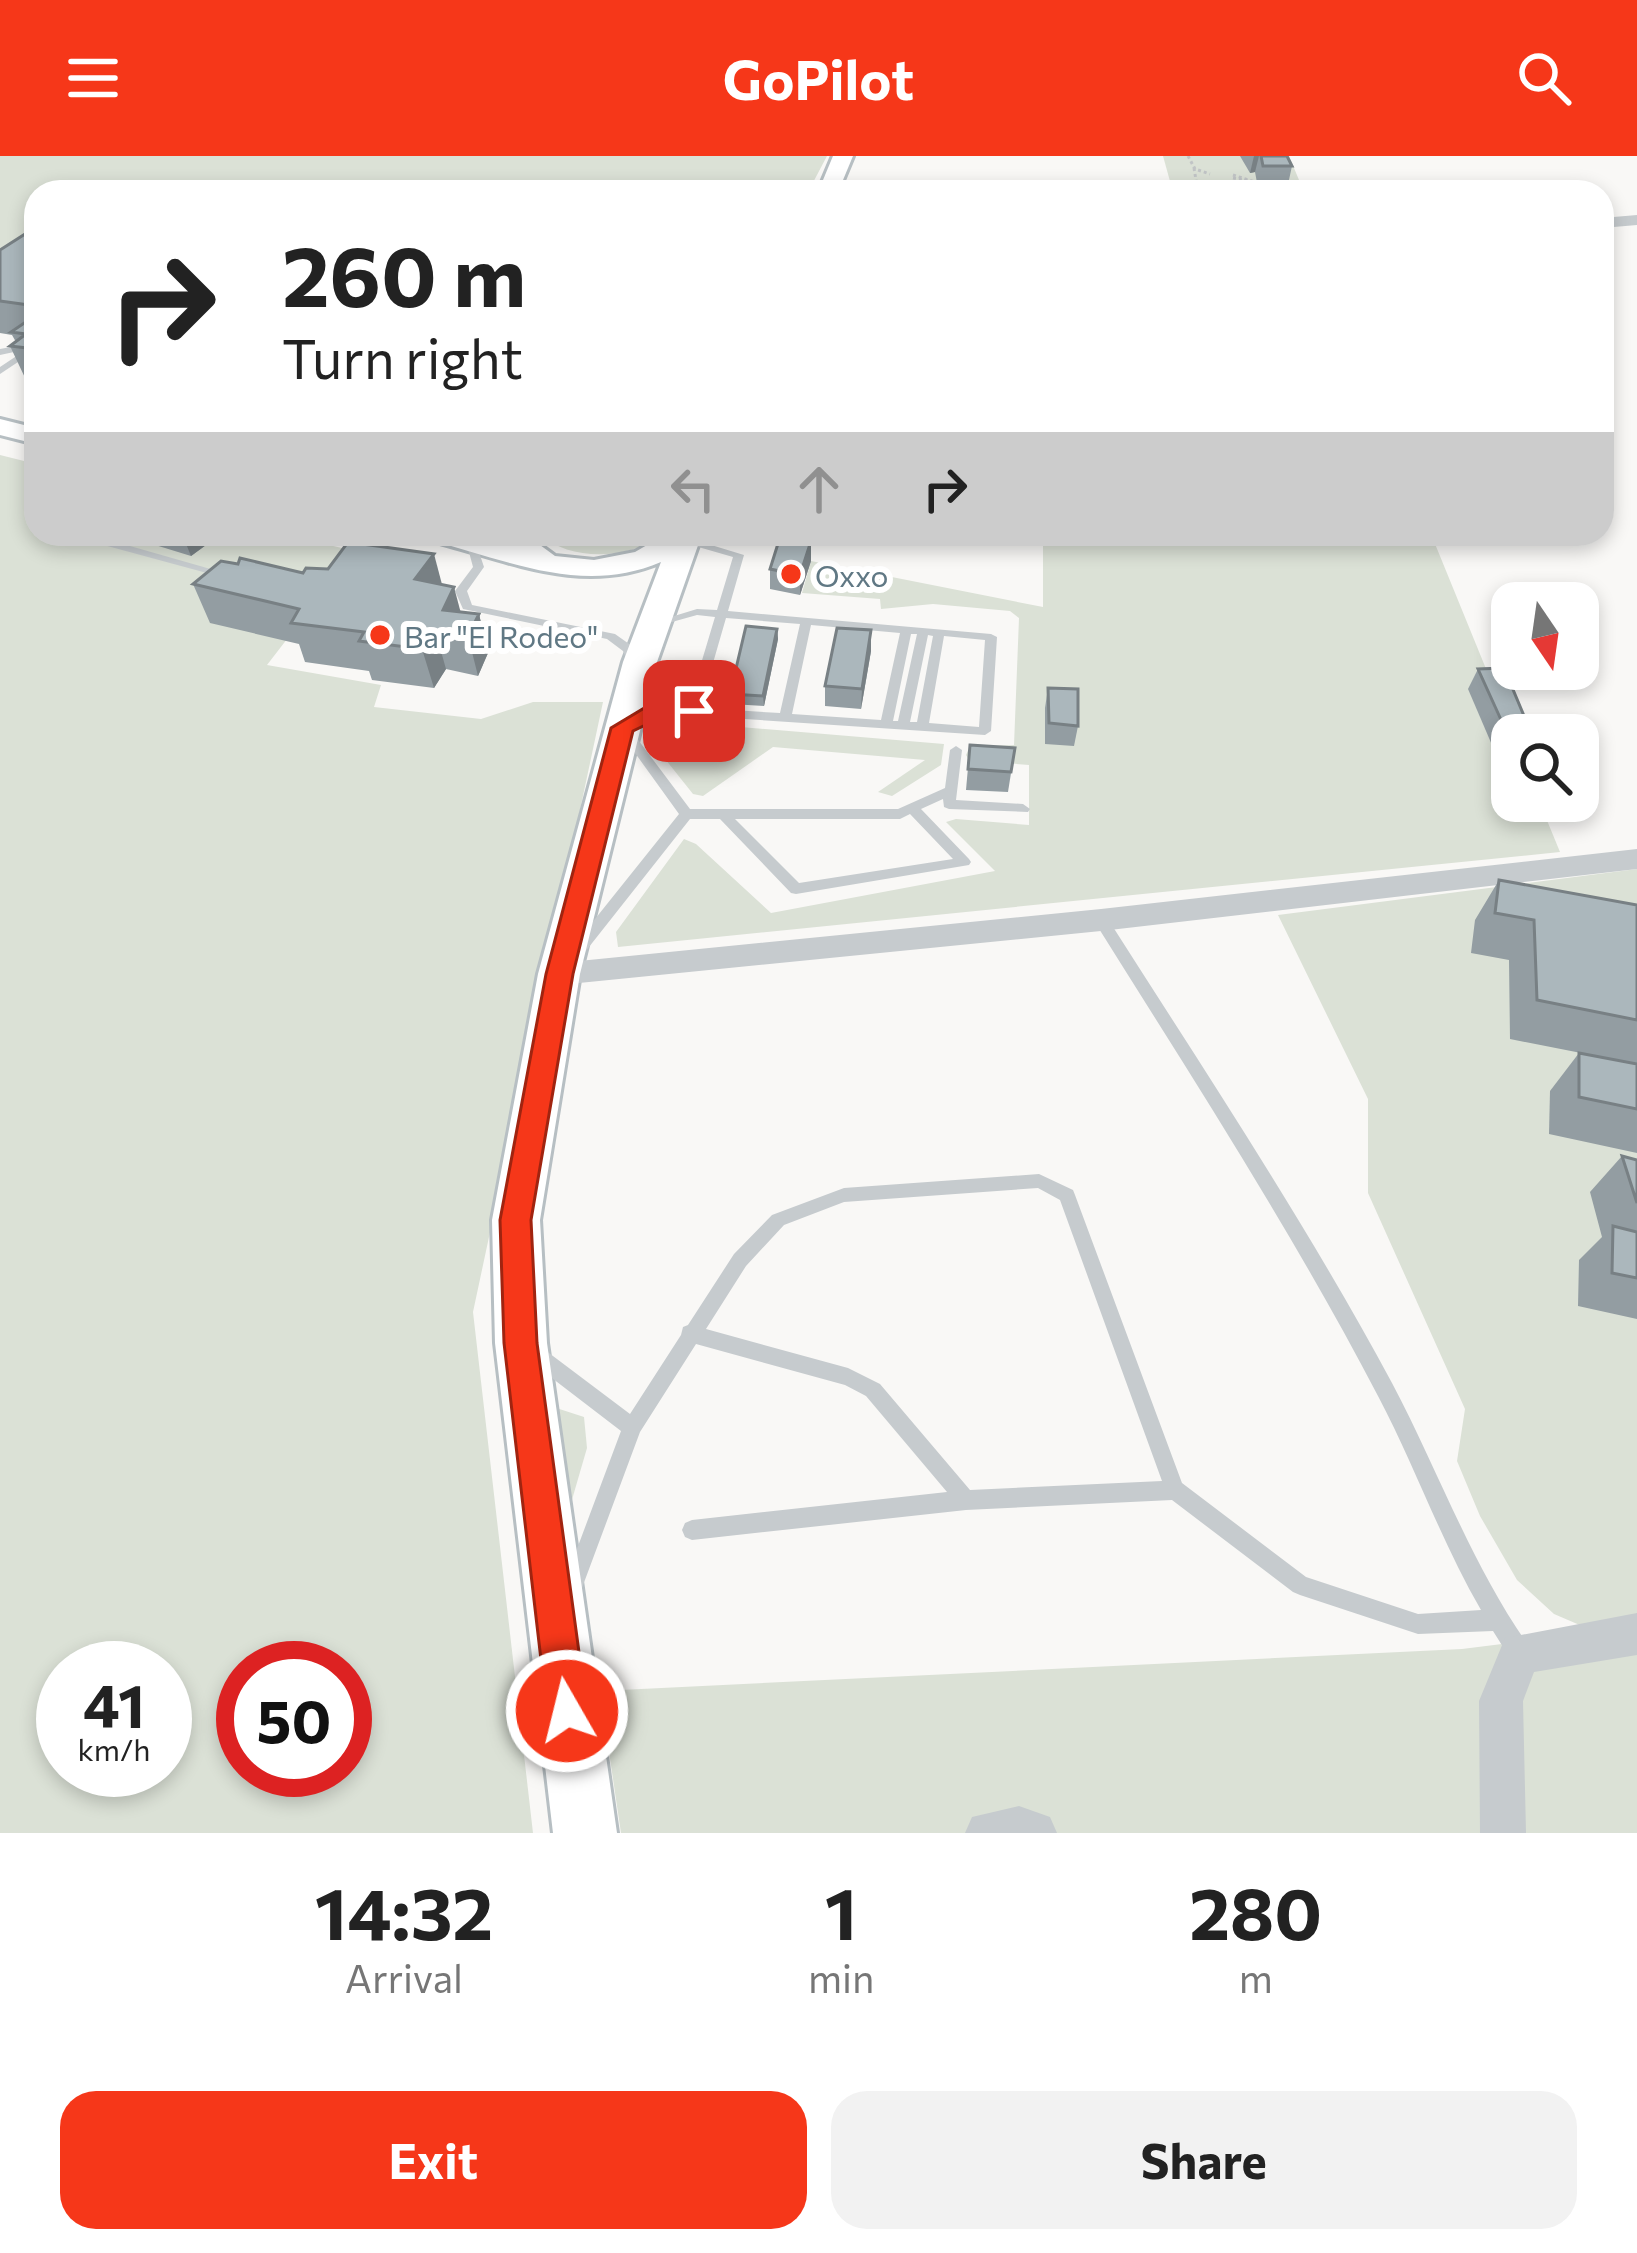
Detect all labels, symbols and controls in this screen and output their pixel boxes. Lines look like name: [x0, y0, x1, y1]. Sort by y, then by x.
icon: menu: [60, 45, 126, 111]
text: GoPilot: [723, 45, 914, 111]
icon: search: [1511, 45, 1577, 111]
text: 260 m: [282, 222, 526, 324]
icon: right: [84, 228, 240, 384]
text: Turn right: [282, 324, 523, 390]
icon: left: [660, 456, 726, 522]
icon: ahead: [786, 456, 852, 522]
icon: right: [912, 456, 978, 522]
place label: Oxxo: [815, 556, 888, 593]
marker: Oxxo: [778, 561, 804, 587]
north arrow: [1491, 582, 1599, 690]
map controls: [1491, 582, 1599, 822]
place label: Bar "El Rodeo": [404, 617, 598, 654]
marker: Bar "El Rodeo": [367, 622, 393, 648]
pin: [643, 660, 745, 762]
icon: arrive: [661, 678, 727, 744]
button: search: [1491, 714, 1599, 822]
speed limit sign: 50: [216, 1641, 372, 1797]
position arrow: [504, 1648, 630, 1774]
text: 41: [83, 1667, 145, 1740]
text: km/h: [78, 1730, 150, 1767]
text: 14:32: [315, 1867, 493, 1955]
text: 1: [825, 1867, 857, 1955]
text: 280: [1189, 1867, 1322, 1955]
text: Arrival: [345, 1953, 463, 2001]
text: min: [808, 1953, 874, 2001]
text: m: [1239, 1953, 1273, 2001]
button: Exit: [60, 2091, 807, 2229]
button: Share: [831, 2091, 1577, 2229]

